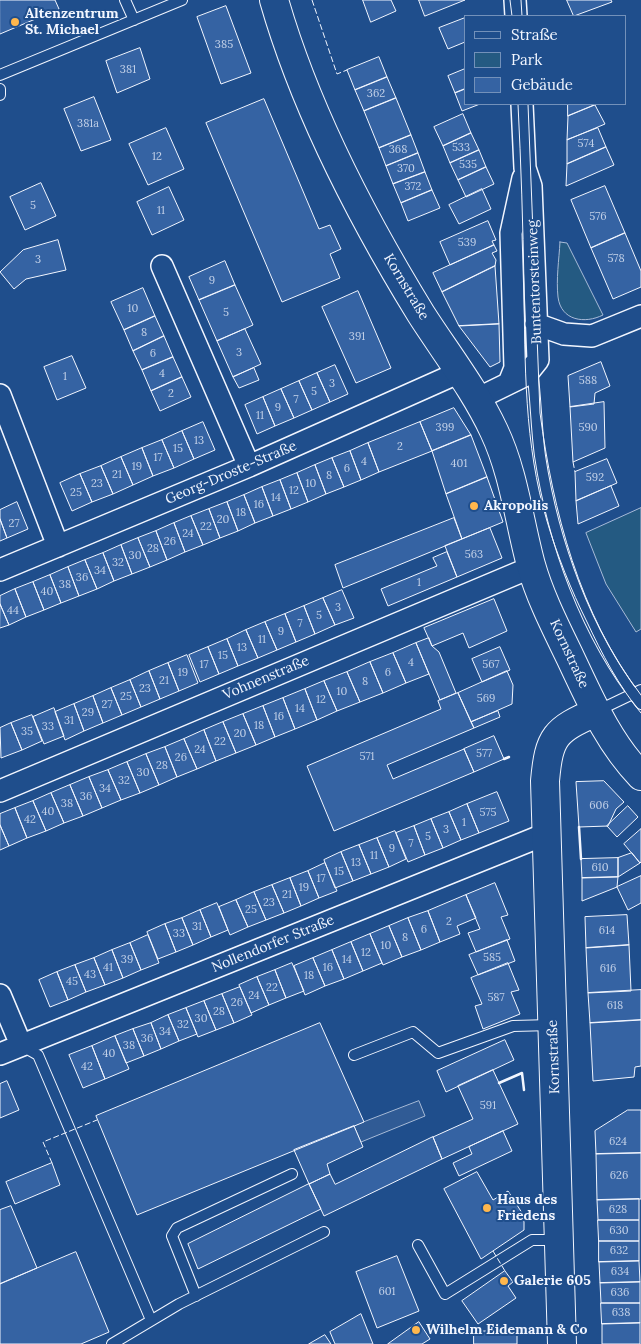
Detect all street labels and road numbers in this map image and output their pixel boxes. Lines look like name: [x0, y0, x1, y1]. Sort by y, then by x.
street label: Buntentorsteinweg: [524, 220, 546, 344]
street label: Kornstraße: [380, 251, 432, 323]
street label: Georg-Droste-Straße: [163, 438, 299, 508]
street label: Kornstraße: [546, 617, 592, 691]
street label: Vohnenstraße: [220, 652, 312, 704]
street label: Nollendorfer Straße: [209, 912, 337, 976]
street label: Kornstraße: [544, 1020, 564, 1094]

